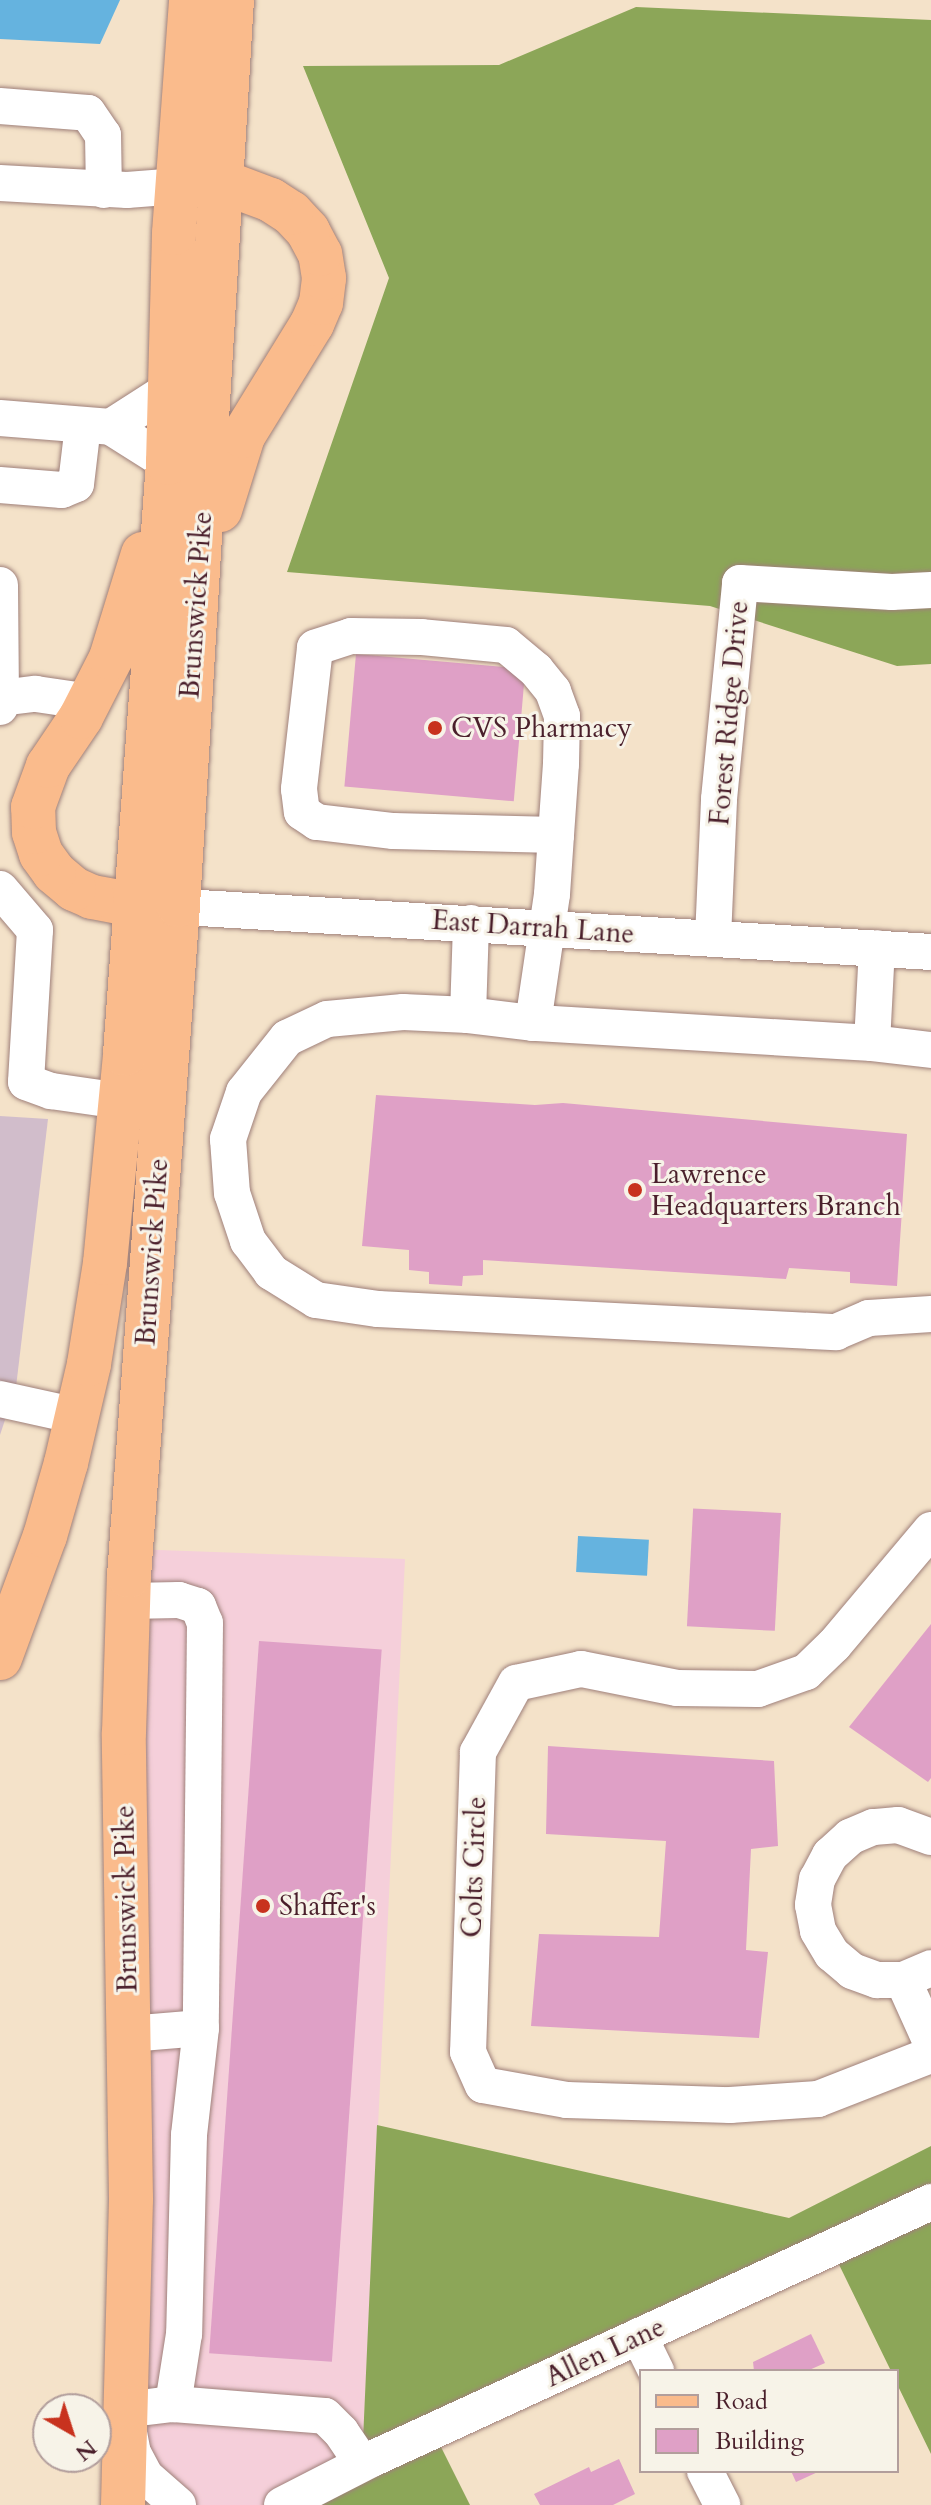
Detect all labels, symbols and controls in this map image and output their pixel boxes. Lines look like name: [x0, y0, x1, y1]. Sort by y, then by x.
street label: Brunswick Pike: [173, 510, 219, 700]
street label: Forest Ridge Drive: [702, 599, 756, 827]
place label: CVS Pharmacy: [451, 711, 632, 745]
marker: CVS Pharmacy: [426, 719, 444, 737]
street label: East Darrah Lane: [431, 903, 635, 951]
street label: Brunswick Pike: [129, 1157, 175, 1347]
place label: Lawrence Headquarters Branch: [651, 1157, 901, 1223]
marker: Lawrence Headquarters Branch: [626, 1181, 644, 1199]
street label: Colts Circle: [455, 1796, 493, 1938]
street label: Brunswick Pike: [108, 1805, 144, 1993]
place label: Shaffer's: [279, 1889, 376, 1923]
marker: Shaffer's: [254, 1897, 272, 1915]
street label: Allen Lane: [540, 2310, 670, 2394]
legend: [639, 2369, 899, 2473]
text: Road: [715, 2385, 768, 2418]
north arrow: [32, 2393, 112, 2473]
text: Building: [715, 2425, 804, 2458]
text: N: [69, 2432, 103, 2468]

